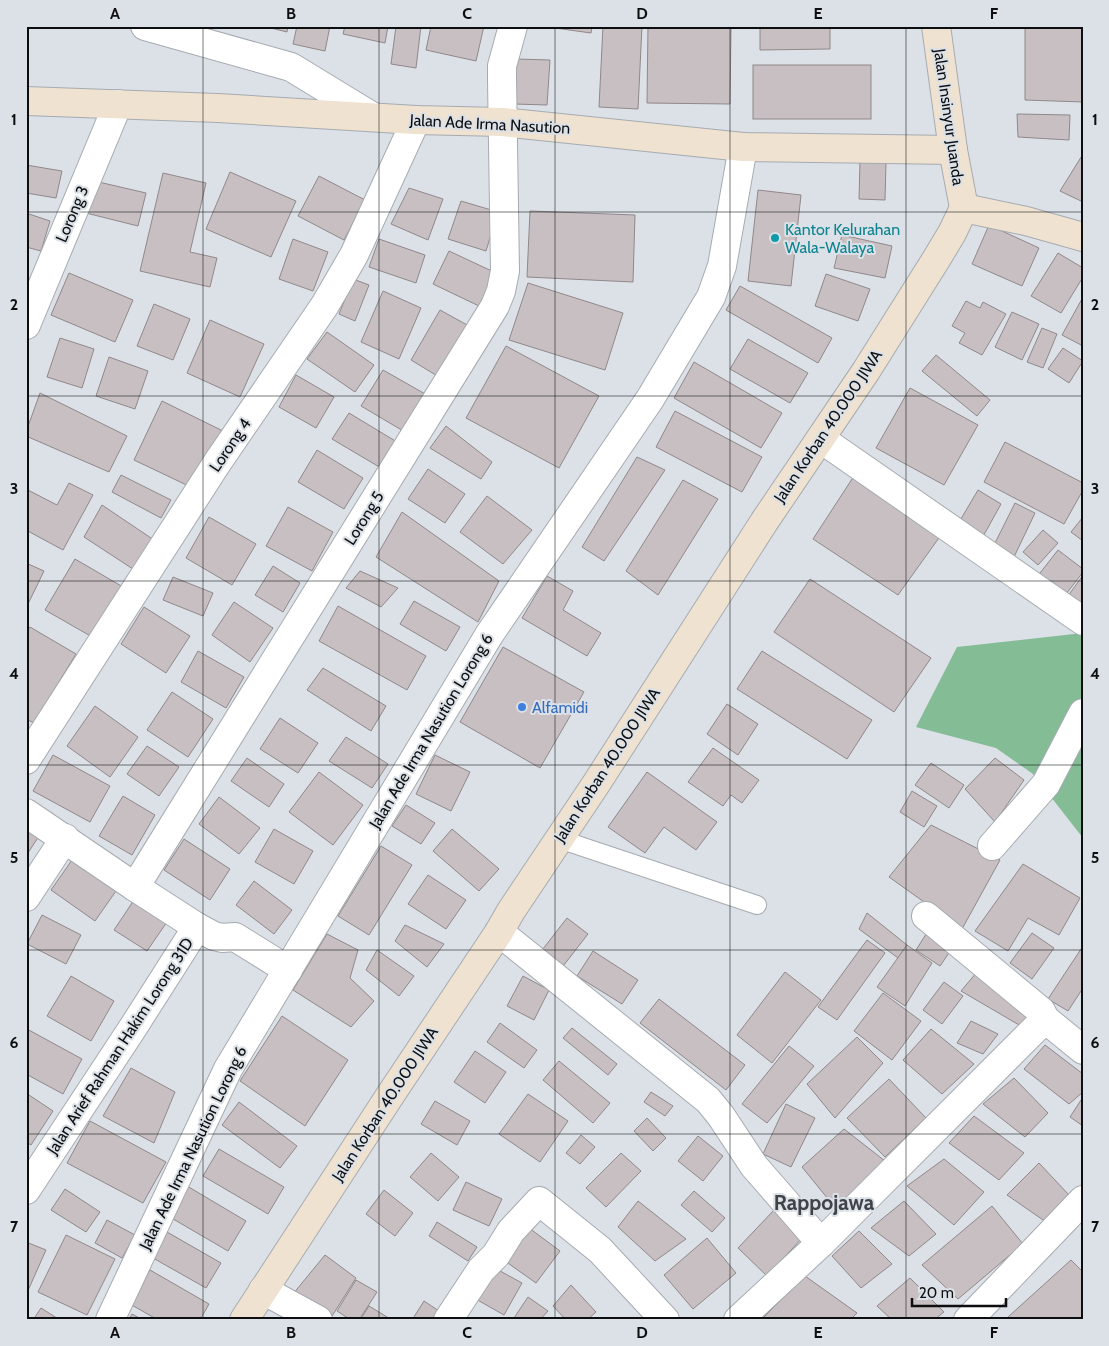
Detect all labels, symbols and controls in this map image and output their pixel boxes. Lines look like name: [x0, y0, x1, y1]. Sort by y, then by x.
text: A: [110, 4, 120, 23]
text: B: [286, 4, 296, 23]
text: C: [462, 4, 472, 23]
text: D: [636, 4, 648, 23]
text: E: [813, 4, 823, 23]
text: F: [990, 4, 999, 23]
street label: Jalan Insinyur Juanda: [930, 46, 968, 187]
text: 1: [11, 110, 17, 129]
street label: Jalan Ade Irma Nasution: [408, 110, 571, 138]
text: 1: [1092, 110, 1098, 129]
street label: Lorong 3: [52, 183, 92, 245]
place label: Kantor Kelurahan Wala-Walaya: [785, 220, 900, 257]
marker: Kantor Kelurahan Wala-Walaya: [769, 232, 781, 244]
text: 2: [10, 295, 18, 314]
text: 2: [1091, 295, 1099, 314]
street label: Jalan Korban 40.000 JIWA: [769, 346, 886, 507]
street label: Lorong 4: [205, 415, 255, 475]
text: 3: [10, 479, 18, 498]
text: 3: [1091, 479, 1099, 498]
street label: Lorong 5: [340, 488, 388, 548]
street label: Jalan Ade Irma Nasution Lorong 6: [365, 630, 497, 833]
text: 4: [9, 664, 19, 683]
text: 4: [1090, 664, 1100, 683]
street label: Jalan Korban 40.000 JIWA: [549, 684, 664, 846]
place label: Alfamidi: [532, 698, 588, 717]
marker: Alfamidi: [516, 701, 528, 713]
text: 5: [10, 848, 18, 867]
text: 5: [1091, 848, 1099, 867]
street label: Jalan Arief Rahman Hakim Lorong 31D: [42, 934, 197, 1159]
street label: Jalan Korban 40.000 JIWA: [327, 1023, 442, 1185]
text: 6: [10, 1033, 19, 1052]
text: 6: [1091, 1033, 1100, 1052]
street label: Jalan Ade Irma Nasution Lorong 6: [135, 1043, 251, 1254]
district label: Rappojawa: [774, 1190, 875, 1215]
text: 7: [10, 1217, 19, 1236]
text: 7: [1091, 1217, 1100, 1236]
scale bar: [912, 1276, 1005, 1308]
text: 20 m: [919, 1284, 954, 1302]
text: A: [110, 1323, 120, 1342]
text: B: [286, 1323, 296, 1342]
text: C: [462, 1323, 472, 1342]
text: D: [636, 1323, 648, 1342]
text: E: [813, 1323, 823, 1342]
text: F: [990, 1323, 999, 1342]

